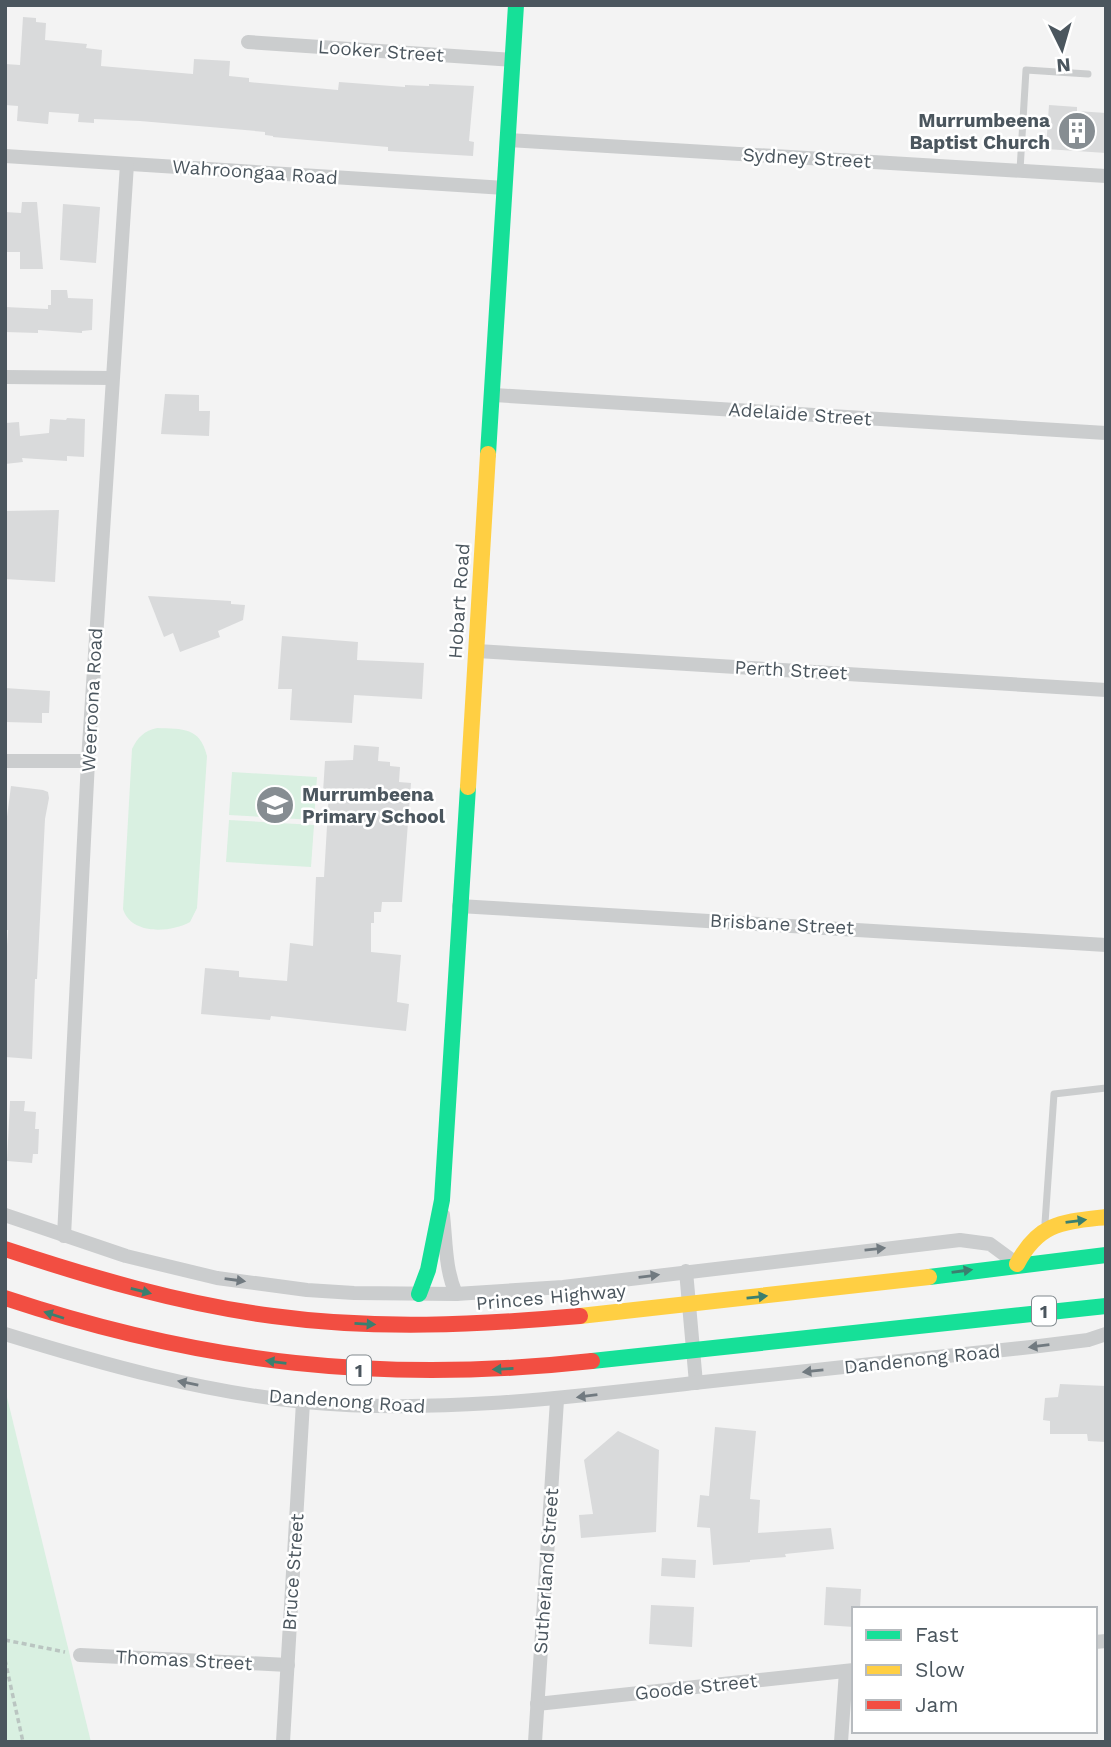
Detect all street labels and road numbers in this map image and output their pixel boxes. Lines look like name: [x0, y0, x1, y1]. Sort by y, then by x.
street label: Looker Street: [317, 35, 445, 67]
street label: Sydney Street: [742, 143, 872, 173]
street label: Wahroongaa Road: [171, 155, 339, 189]
street label: Adelaide Street: [728, 398, 872, 430]
street label: Hobart Road: [443, 542, 475, 660]
street label: Weeroona Road: [77, 627, 107, 773]
street label: Perth Street: [734, 656, 848, 684]
street label: Brisbane Street: [709, 909, 855, 939]
street label: Princes Highway: [475, 1279, 627, 1315]
road number: 1: [1032, 1296, 1056, 1326]
street label: Dandenong Road: [843, 1339, 1001, 1379]
road number: 1: [347, 1356, 371, 1385]
street label: Dandenong Road: [268, 1384, 426, 1418]
street label: Sutherland Street: [529, 1487, 563, 1655]
street label: Bruce Street: [277, 1513, 309, 1631]
street label: Thomas Street: [115, 1645, 253, 1675]
street label: Goode Street: [634, 1669, 758, 1705]

